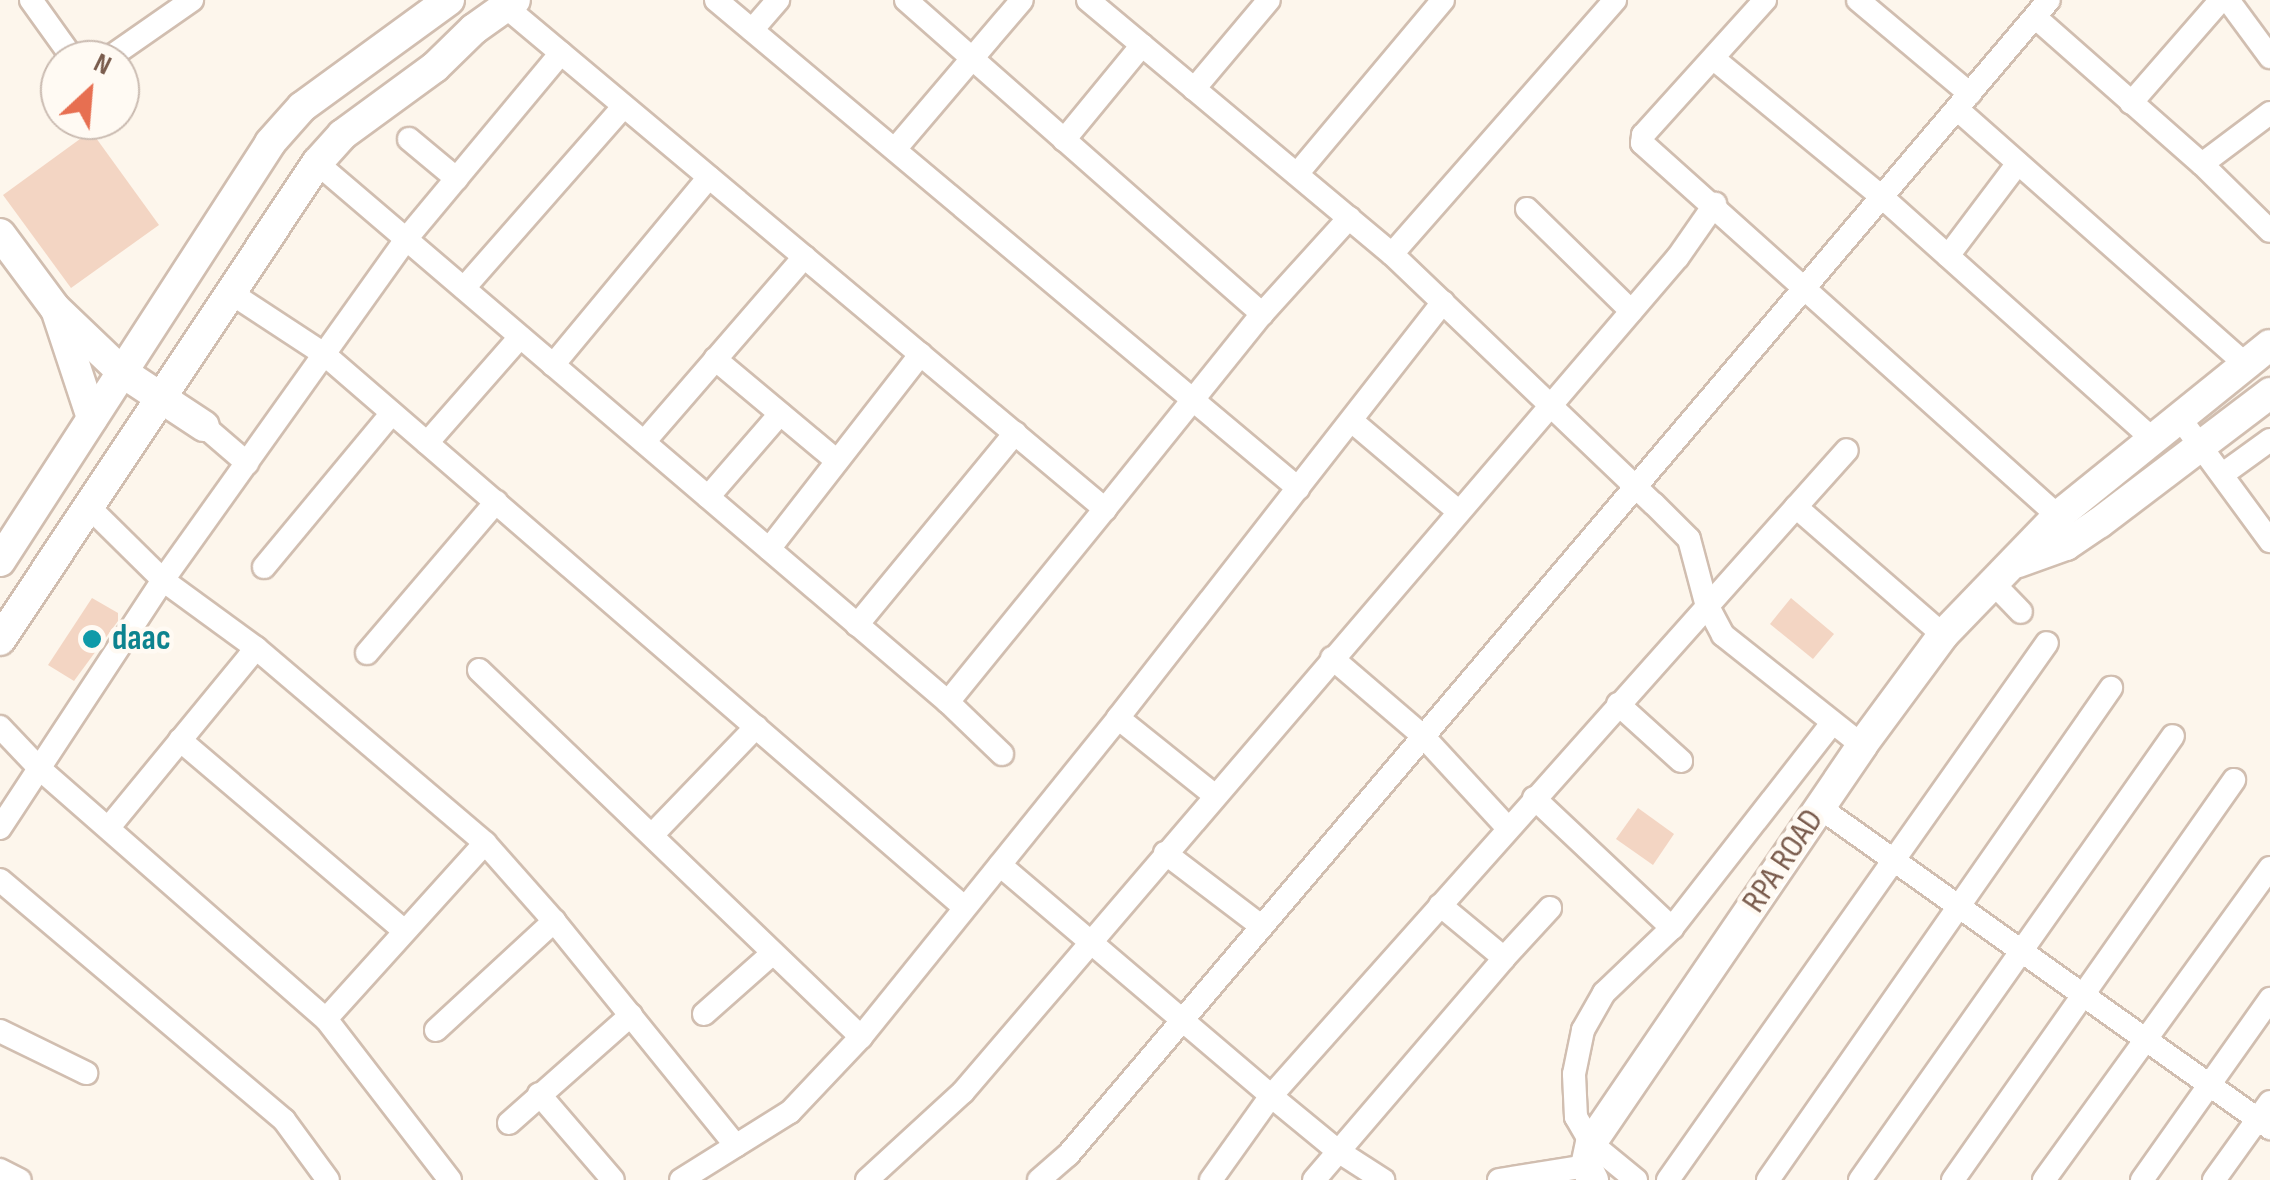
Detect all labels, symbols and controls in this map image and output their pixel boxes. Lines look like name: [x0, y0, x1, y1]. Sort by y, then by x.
north arrow: [40, 40, 140, 140]
text: N: [89, 46, 116, 82]
place label: daac: [112, 618, 171, 660]
marker: daac: [81, 628, 103, 650]
street label: RPA ROAD: [1733, 801, 1833, 921]

